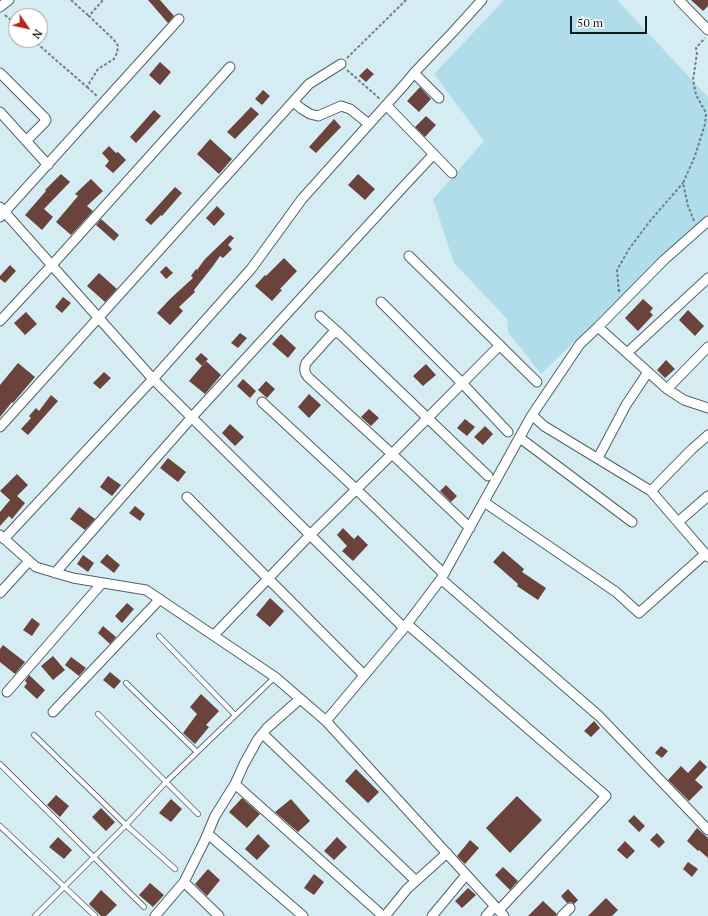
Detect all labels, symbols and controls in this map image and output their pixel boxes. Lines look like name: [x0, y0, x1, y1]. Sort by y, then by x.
north arrow: [8, 8, 48, 48]
scale bar: [572, 8, 649, 34]
text: 50 m: [577, 15, 603, 30]
text: N: [29, 27, 45, 42]

